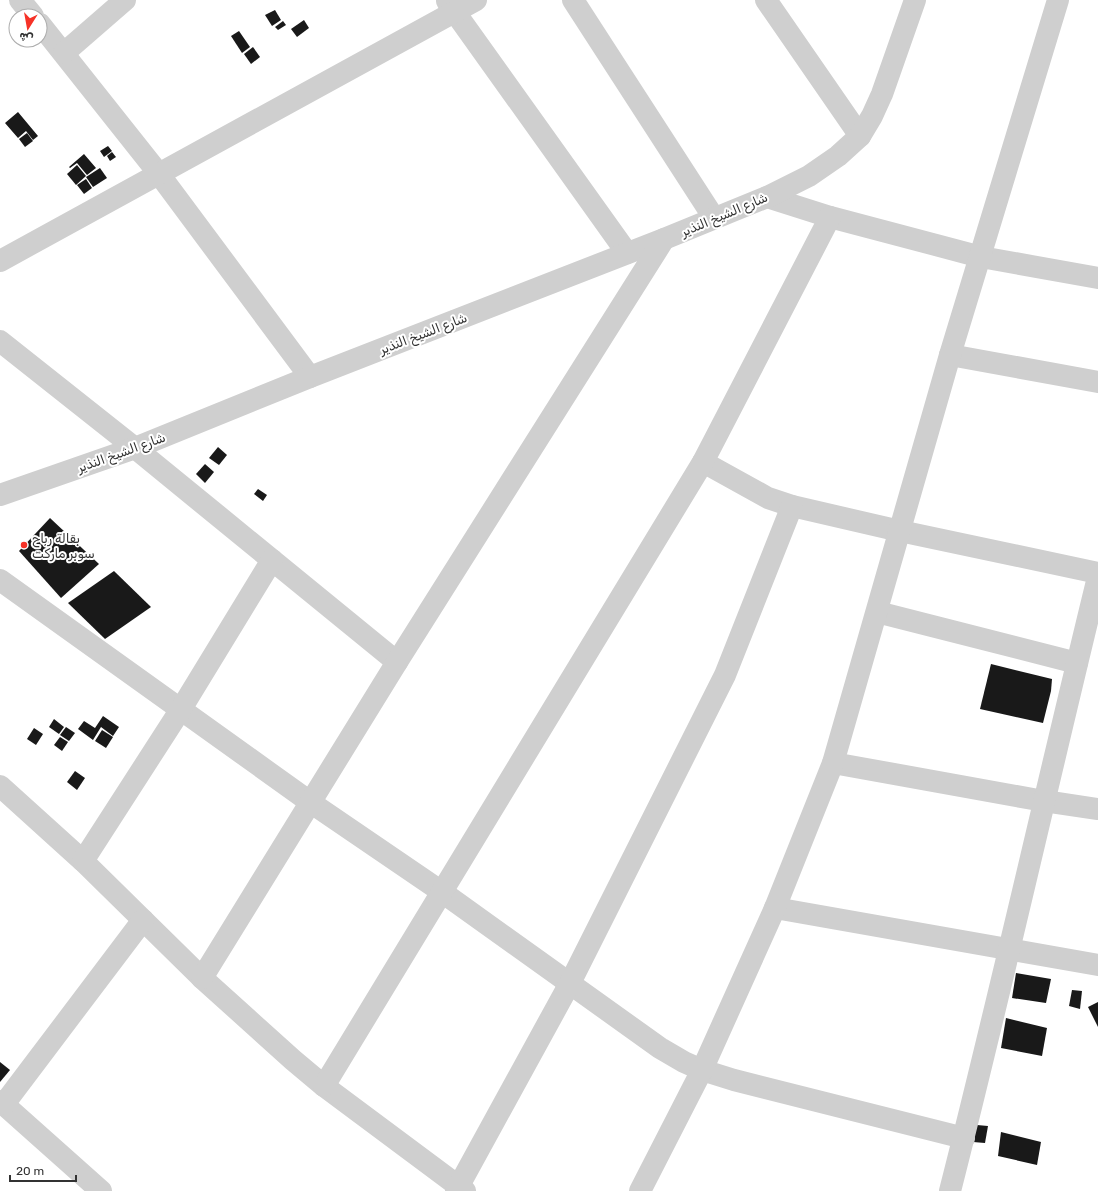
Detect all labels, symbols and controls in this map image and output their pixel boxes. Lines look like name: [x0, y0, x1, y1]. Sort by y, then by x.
north arrow: [8, 8, 48, 48]
text: ش: [18, 30, 34, 45]
street label: شارع الشيخ النذير: [678, 189, 771, 242]
street label: شارع الشيخ النذير: [376, 310, 470, 359]
street label: شارع الشيخ النذير: [74, 430, 168, 478]
place label: بقالة رباح سوبر ماركت: [32, 531, 95, 562]
marker: بقالة رباح سوبر ماركت: [19, 540, 29, 550]
scale bar: [10, 1157, 76, 1183]
text: 20 m: [16, 1164, 44, 1178]

